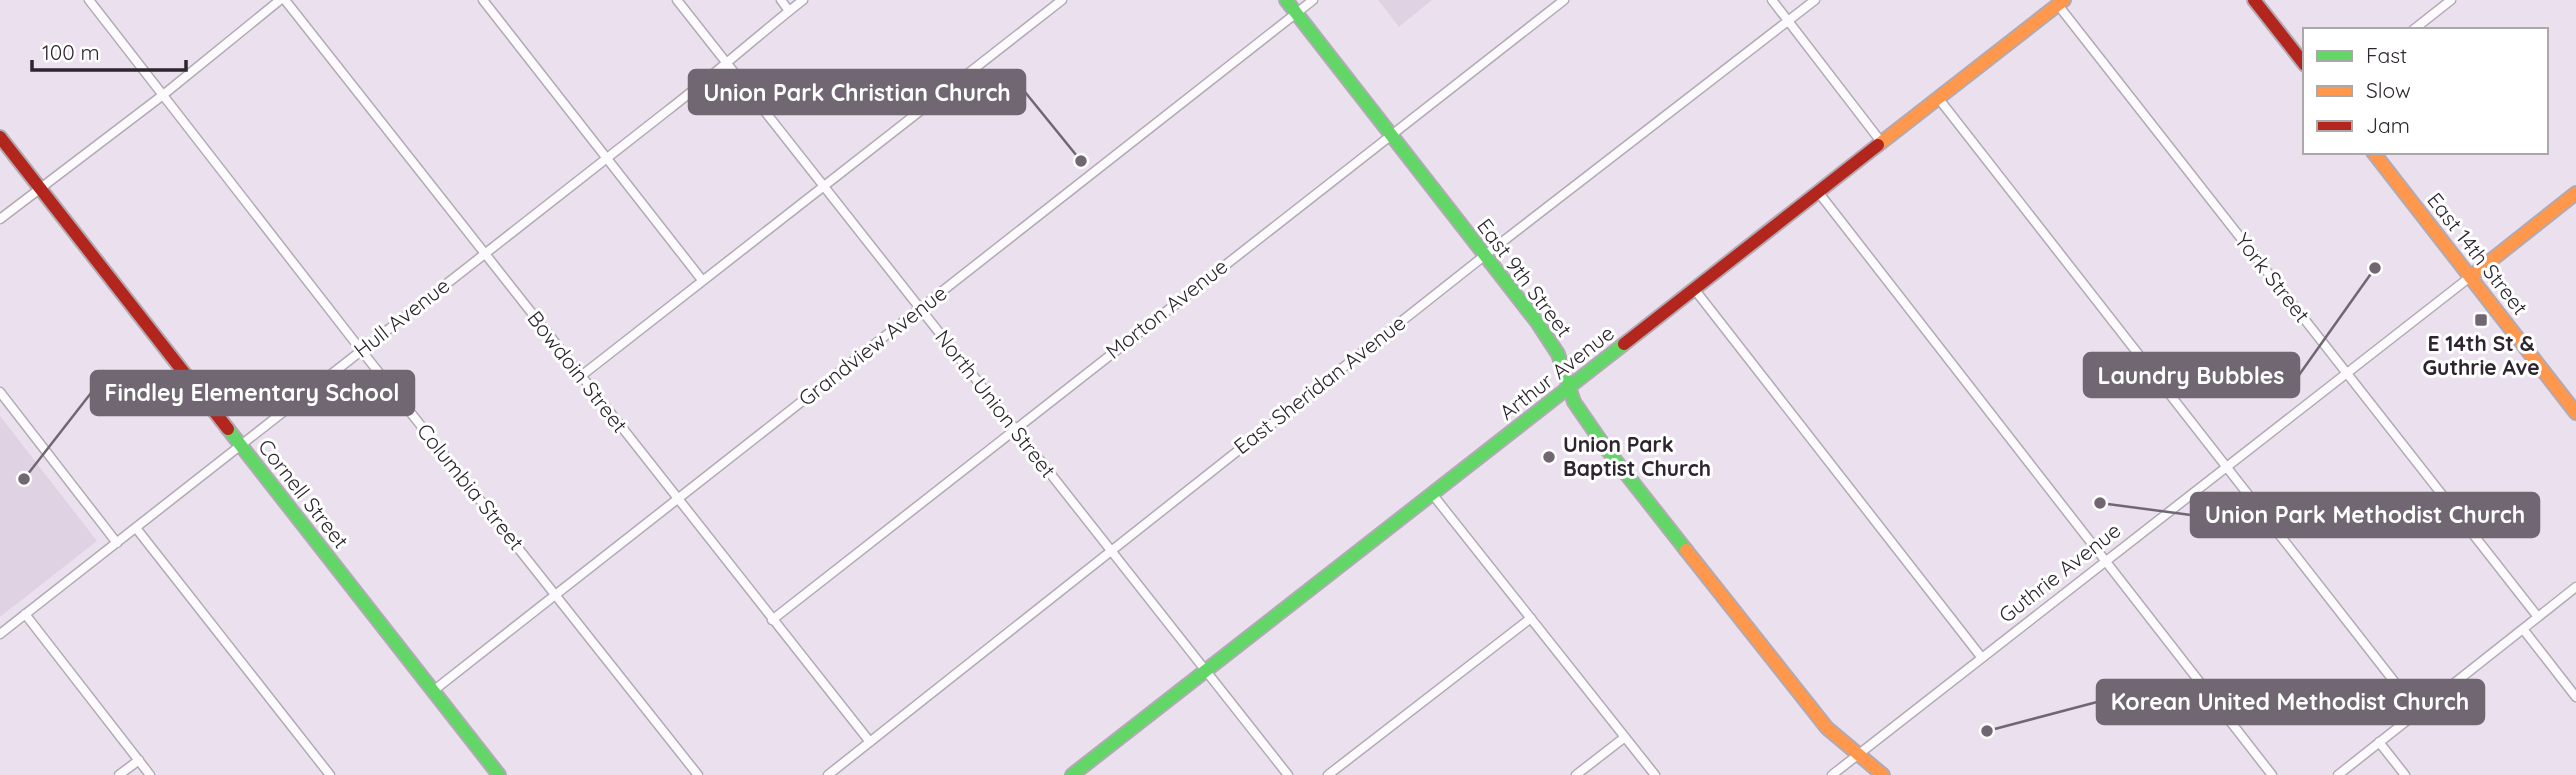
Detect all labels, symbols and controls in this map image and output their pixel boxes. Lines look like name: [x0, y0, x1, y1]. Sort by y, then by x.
scale bar: [32, 28, 186, 72]
legend: [2303, 28, 2548, 154]
text: 100 m: [42, 39, 100, 65]
text: Fast: [2366, 42, 2407, 68]
callout: Union Park Christian Church: [689, 70, 1025, 114]
text: Slow: [2366, 77, 2411, 103]
text: Union Park Christian Church: [703, 78, 1011, 107]
text: Jam: [2366, 112, 2410, 138]
street label: East 14th Street: [2422, 187, 2534, 320]
street label: East 9th Street: [1472, 213, 1578, 342]
street label: York Street: [2230, 228, 2316, 327]
street label: Morton Avenue: [1100, 253, 1233, 364]
street label: Hull Avenue: [348, 272, 454, 363]
street label: Grandview Avenue: [793, 279, 952, 411]
street label: Bowdoin Street: [522, 305, 633, 437]
street label: East Sheridan Avenue: [1228, 309, 1410, 459]
marker: E 14th St & Guthrie Ave: [2473, 312, 2489, 328]
street label: Arthur Avenue: [1494, 319, 1619, 425]
street label: North Union Street: [930, 324, 1062, 482]
place label: E 14th St & Guthrie Ave: [2422, 330, 2540, 380]
callout: Laundry Bubbles: [2084, 353, 2299, 397]
text: Laundry Bubbles: [2098, 361, 2284, 390]
callout: Findley Elementary School: [91, 371, 414, 415]
text: Findley Elementary School: [105, 378, 399, 407]
street label: Columbia Street: [412, 418, 530, 555]
place label: Union Park Baptist Church: [1563, 431, 1711, 481]
street label: Cornell Street: [253, 434, 354, 553]
marker: Union Park Baptist Church: [1541, 449, 1557, 465]
callout: Union Park Methodist Church: [2191, 493, 2539, 537]
text: Union Park Methodist Church: [2205, 500, 2525, 529]
street label: Guthrie Avenue: [1993, 517, 2126, 628]
callout: Korean United Methodist Church: [2097, 680, 2484, 724]
text: Korean United Methodist Church: [2111, 687, 2469, 716]

